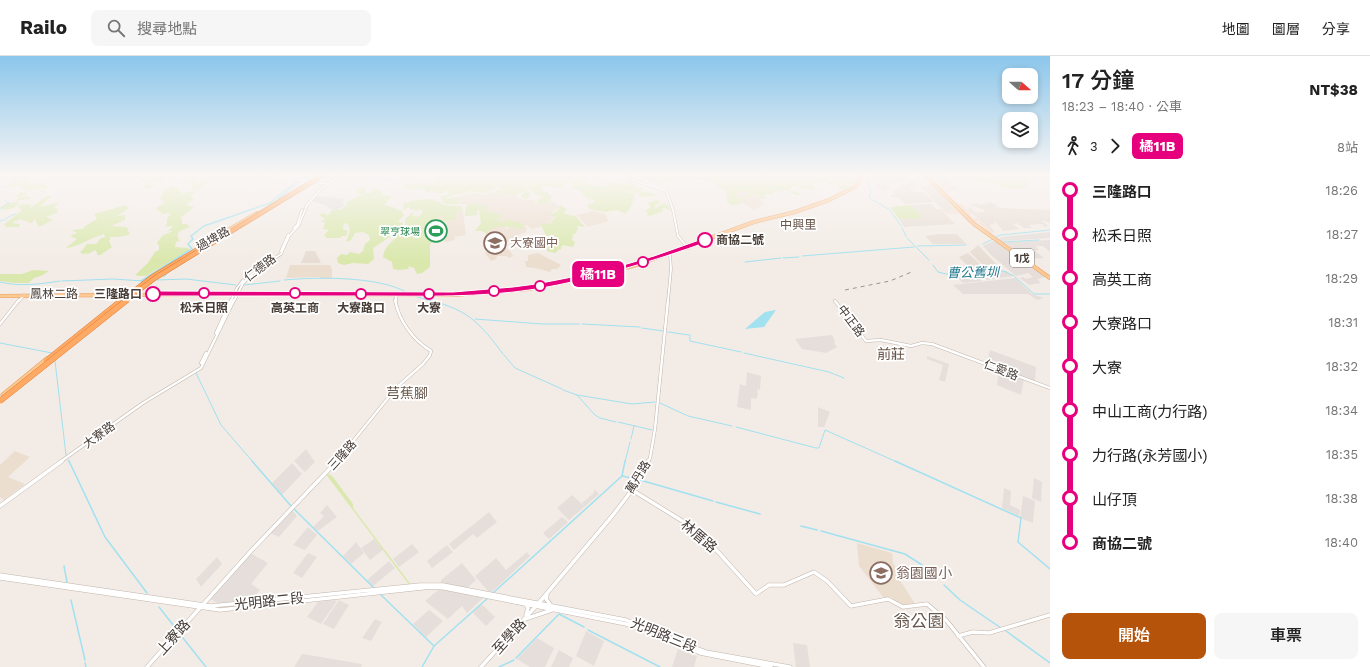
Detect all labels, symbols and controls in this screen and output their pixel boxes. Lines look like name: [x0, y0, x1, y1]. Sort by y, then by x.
search box: [91, 10, 371, 46]
text: Railo: [20, 16, 67, 39]
icon: search: [105, 17, 127, 39]
text: 搜尋地點: [137, 20, 197, 38]
text: 地圖: [1222, 21, 1250, 37]
text: 圖層: [1272, 21, 1300, 37]
text: 分享: [1322, 21, 1350, 37]
north arrow: [1002, 68, 1038, 104]
map controls: [1002, 68, 1038, 148]
text: 17 分鐘: [1062, 68, 1134, 93]
text: NT$38: [1309, 81, 1358, 99]
text: 18:23 – 18:40 · 公車: [1062, 99, 1182, 114]
button: layers: [1002, 112, 1038, 148]
icon: walk: [1062, 135, 1084, 157]
icon: forward: [1104, 135, 1126, 157]
text: 橘11B: [1140, 138, 1175, 154]
text: 3: [1090, 139, 1098, 154]
text: 8站: [1337, 140, 1358, 155]
text: 三隆路口: [1092, 183, 1152, 201]
text: 18:26: [1326, 183, 1358, 198]
sports icon: 翠亨球場: [423, 218, 449, 244]
district label: 中興里: [780, 218, 816, 232]
street label: 過埤路: [194, 224, 232, 254]
place label: 翠亨球場: [380, 226, 420, 237]
text: 松禾日照: [1092, 227, 1152, 245]
text: 18:27: [1326, 227, 1358, 242]
school or university icon: 大寮國中: [482, 230, 508, 256]
marker: 商協二號: [697, 232, 713, 248]
place label: 商協二號: [716, 233, 764, 247]
place label: 大寮國中: [510, 236, 558, 250]
road number: 1戊: [1010, 249, 1034, 267]
street label: 仁德路: [241, 252, 279, 284]
unlabelled marker: [637, 256, 649, 268]
line badge: 橘11B: [570, 261, 626, 287]
water label: 曹公舊圳: [947, 265, 1001, 280]
text: 橘11B: [580, 266, 616, 282]
text: 高英工商: [1092, 271, 1152, 289]
text: 18:29: [1325, 271, 1358, 286]
unlabelled marker: [534, 280, 546, 292]
unlabelled marker: [488, 285, 500, 297]
marker: 三隆路口: [145, 286, 161, 302]
street label: 鳳林二路: [30, 287, 78, 301]
place label: 三隆路口: [94, 287, 142, 301]
marker: 松禾日照: [198, 287, 210, 299]
marker: 高英工商: [289, 287, 301, 299]
marker: 大寮路口: [355, 288, 367, 300]
marker: 大寮: [423, 288, 435, 300]
place label: 松禾日照: [180, 301, 228, 315]
place label: 高英工商: [271, 301, 319, 315]
place label: 大寮路口: [337, 301, 385, 315]
place label: 大寮: [417, 301, 441, 315]
street label: 中正路: [835, 302, 867, 340]
text: 大寮路口: [1092, 315, 1152, 333]
text: 18:31: [1328, 315, 1358, 330]
district label: 前莊: [877, 346, 905, 362]
street label: 仁愛路: [982, 357, 1020, 383]
text: 大寮: [1092, 359, 1122, 377]
text: 18:32: [1326, 359, 1358, 374]
district label: 芎蕉腳: [386, 385, 428, 401]
text: 中山工商(力行路): [1092, 403, 1208, 421]
text: 18:34: [1326, 403, 1358, 418]
street label: 大寮路: [80, 419, 118, 451]
street label: 三隆路: [325, 437, 359, 473]
text: 力行路(永芳國小): [1092, 447, 1208, 465]
text: 18:35: [1326, 447, 1358, 462]
street label: 萬丹路: [623, 458, 653, 496]
text: 山仔頂: [1092, 491, 1137, 509]
text: 18:38: [1325, 491, 1358, 506]
street label: 林厝路: [678, 516, 720, 556]
text: 商協二號: [1092, 535, 1152, 553]
text: 18:40: [1325, 535, 1358, 550]
school or university icon: 翁園國小: [868, 560, 894, 586]
place label: 翁園國小: [896, 565, 952, 581]
street label: 光明路二段: [233, 589, 305, 613]
district label: 翁公園: [894, 611, 945, 631]
button: 開始: [1062, 613, 1206, 659]
button: 車票: [1214, 613, 1358, 659]
street label: 光明路三段: [629, 614, 699, 656]
street label: 至學路: [489, 615, 529, 657]
street label: 上寮路: [153, 616, 193, 658]

